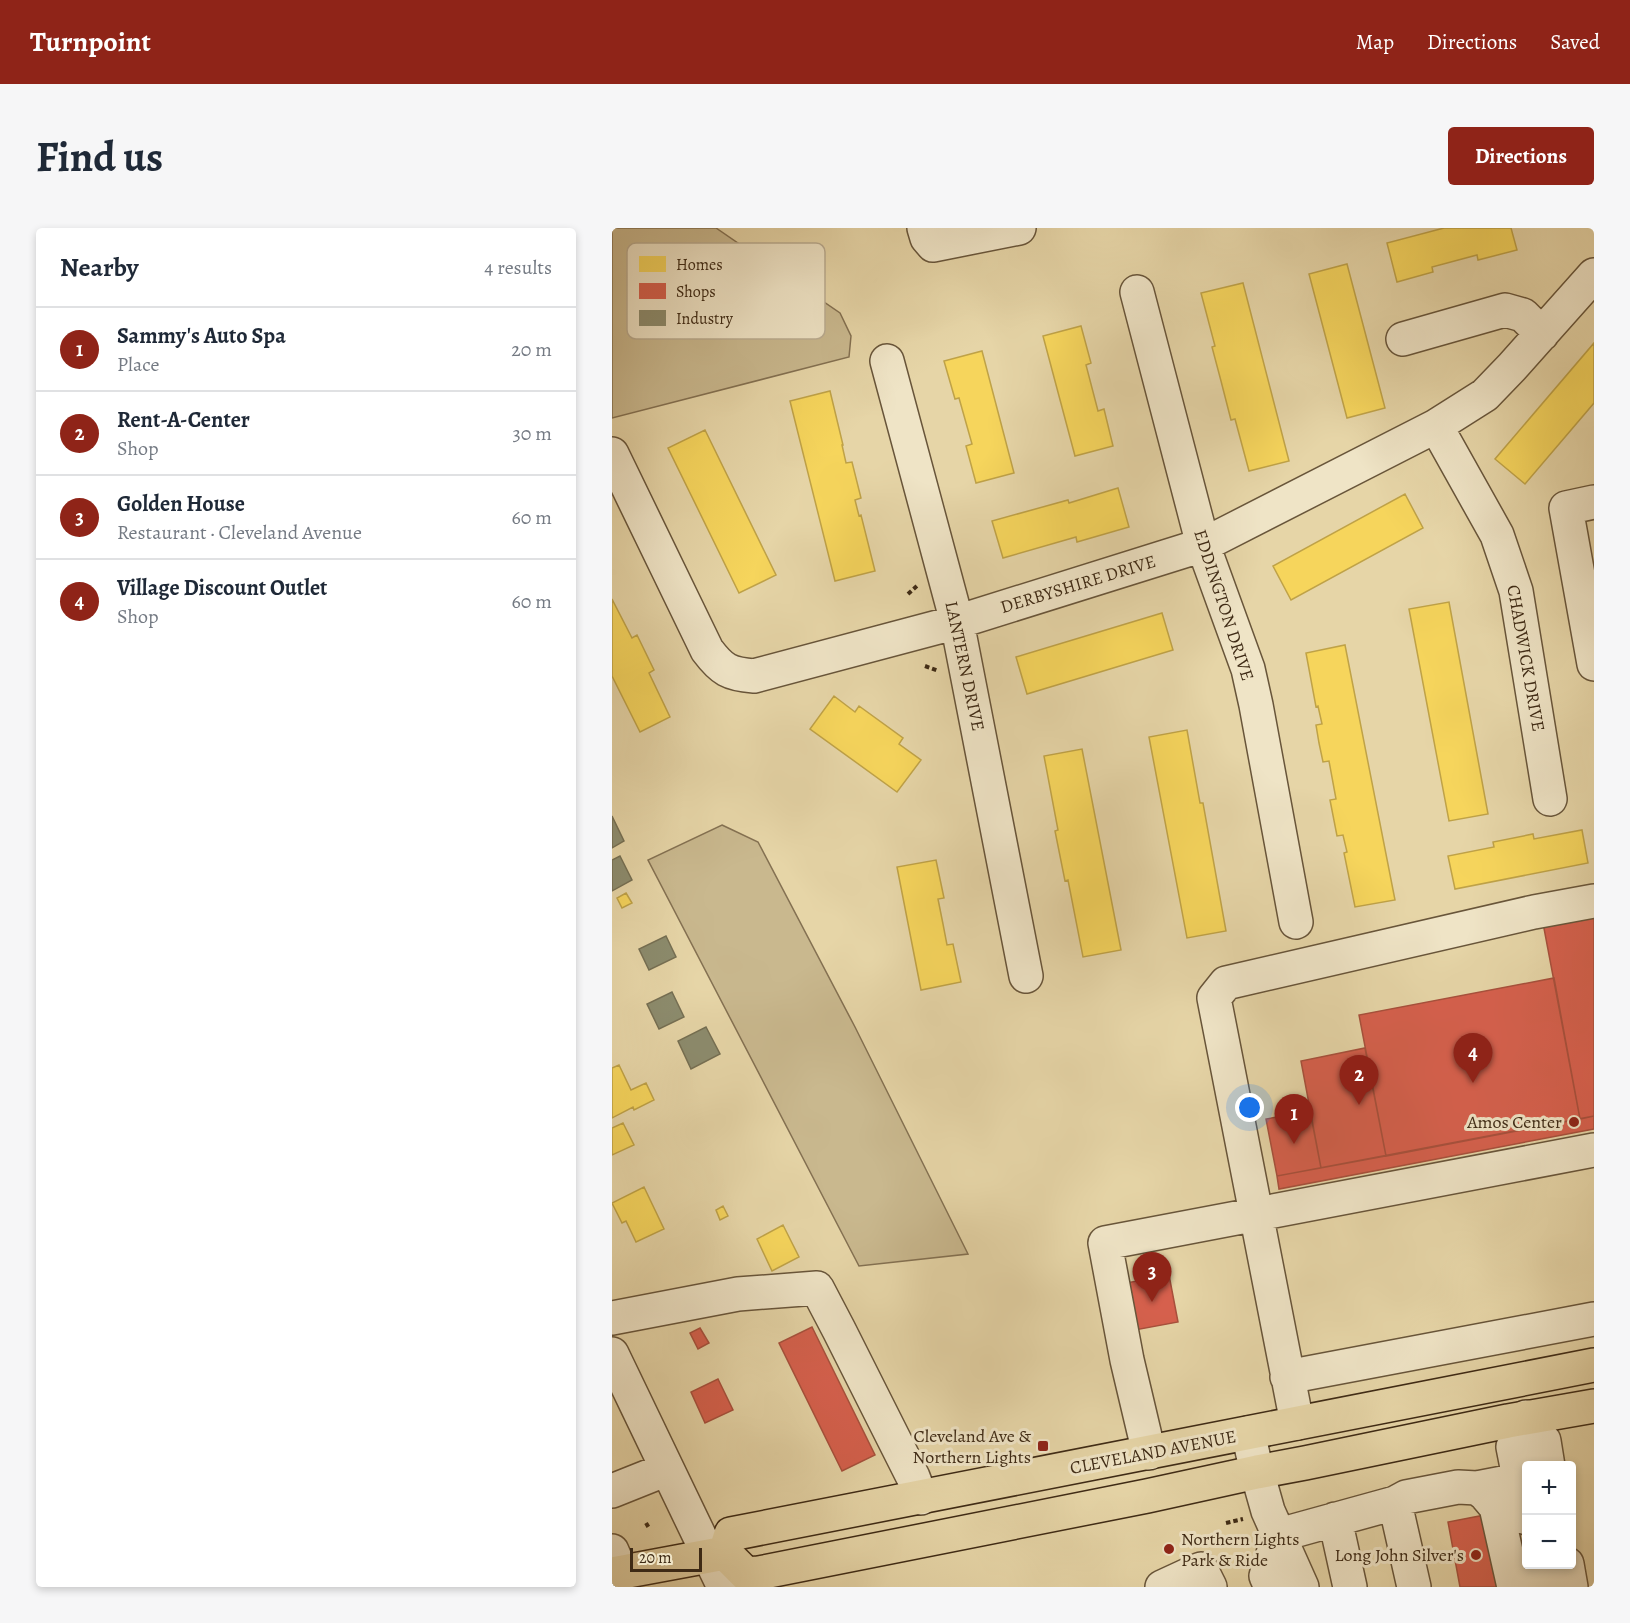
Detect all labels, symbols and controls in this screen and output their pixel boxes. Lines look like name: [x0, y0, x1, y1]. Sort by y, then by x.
text: Turnpoint: [30, 23, 151, 61]
text: Map: [1356, 28, 1394, 56]
text: Directions: [1427, 28, 1517, 56]
text: Saved: [1550, 28, 1600, 56]
button: Directions: [1448, 127, 1594, 185]
text: Find us: [36, 128, 163, 185]
legend: [627, 243, 825, 339]
text: Nearby: [60, 250, 139, 285]
text: 4 results: [484, 254, 552, 281]
text: Homes: [676, 254, 723, 276]
text: Shops: [676, 281, 716, 303]
text: Industry: [676, 308, 734, 330]
text: Sammy's Auto Spa: [117, 321, 286, 351]
text: 1: [76, 336, 83, 363]
text: 20 m: [511, 336, 552, 363]
text: Place: [117, 351, 159, 378]
text: Rent-A-Center: [117, 405, 250, 435]
text: 2: [75, 420, 84, 447]
text: 30 m: [512, 420, 552, 447]
text: Shop: [117, 435, 159, 462]
text: Golden House: [117, 489, 245, 519]
text: 3: [75, 504, 84, 531]
text: 60 m: [512, 504, 552, 531]
text: Restaurant · Cleveland Avenue: [117, 519, 362, 546]
street label: EDDINGTON DRIVE: [1188, 526, 1260, 684]
street label: DERBYSHIRE DRIVE: [997, 549, 1159, 619]
text: Village Discount Outlet: [117, 573, 327, 603]
street label: CHADWICK DRIVE: [1501, 583, 1551, 733]
text: 4: [75, 588, 84, 615]
text: 60 m: [512, 588, 552, 615]
street label: LANTERN DRIVE: [939, 599, 991, 733]
text: Shop: [117, 603, 159, 630]
pin: 4: [1454, 1034, 1492, 1083]
pin: 2: [1340, 1056, 1378, 1105]
your location: [1235, 1093, 1264, 1122]
pin: 1: [1274, 1094, 1314, 1144]
place label: Amos Center: [1466, 1110, 1562, 1134]
marker: Amos Center: [1567, 1115, 1581, 1129]
pin: 3: [1132, 1252, 1172, 1302]
place label: Cleveland Ave & Northern Lights: [913, 1424, 1031, 1469]
street label: CLEVELAND AVENUE: [1068, 1424, 1238, 1480]
marker: Cleveland Ave & Northern Lights: [1036, 1439, 1050, 1453]
map controls: [1522, 1461, 1576, 1569]
button: +: [1522, 1461, 1576, 1515]
button: −: [1522, 1515, 1576, 1569]
place label: Northern Lights Park & Ride: [1181, 1527, 1299, 1572]
marker: Northern Lights Park & Ride: [1162, 1542, 1176, 1556]
place label: Long John Silver's: [1334, 1543, 1464, 1567]
scale bar: [630, 1545, 702, 1572]
text: 20 m: [639, 1547, 672, 1569]
marker: Long John Silver's: [1469, 1548, 1483, 1562]

